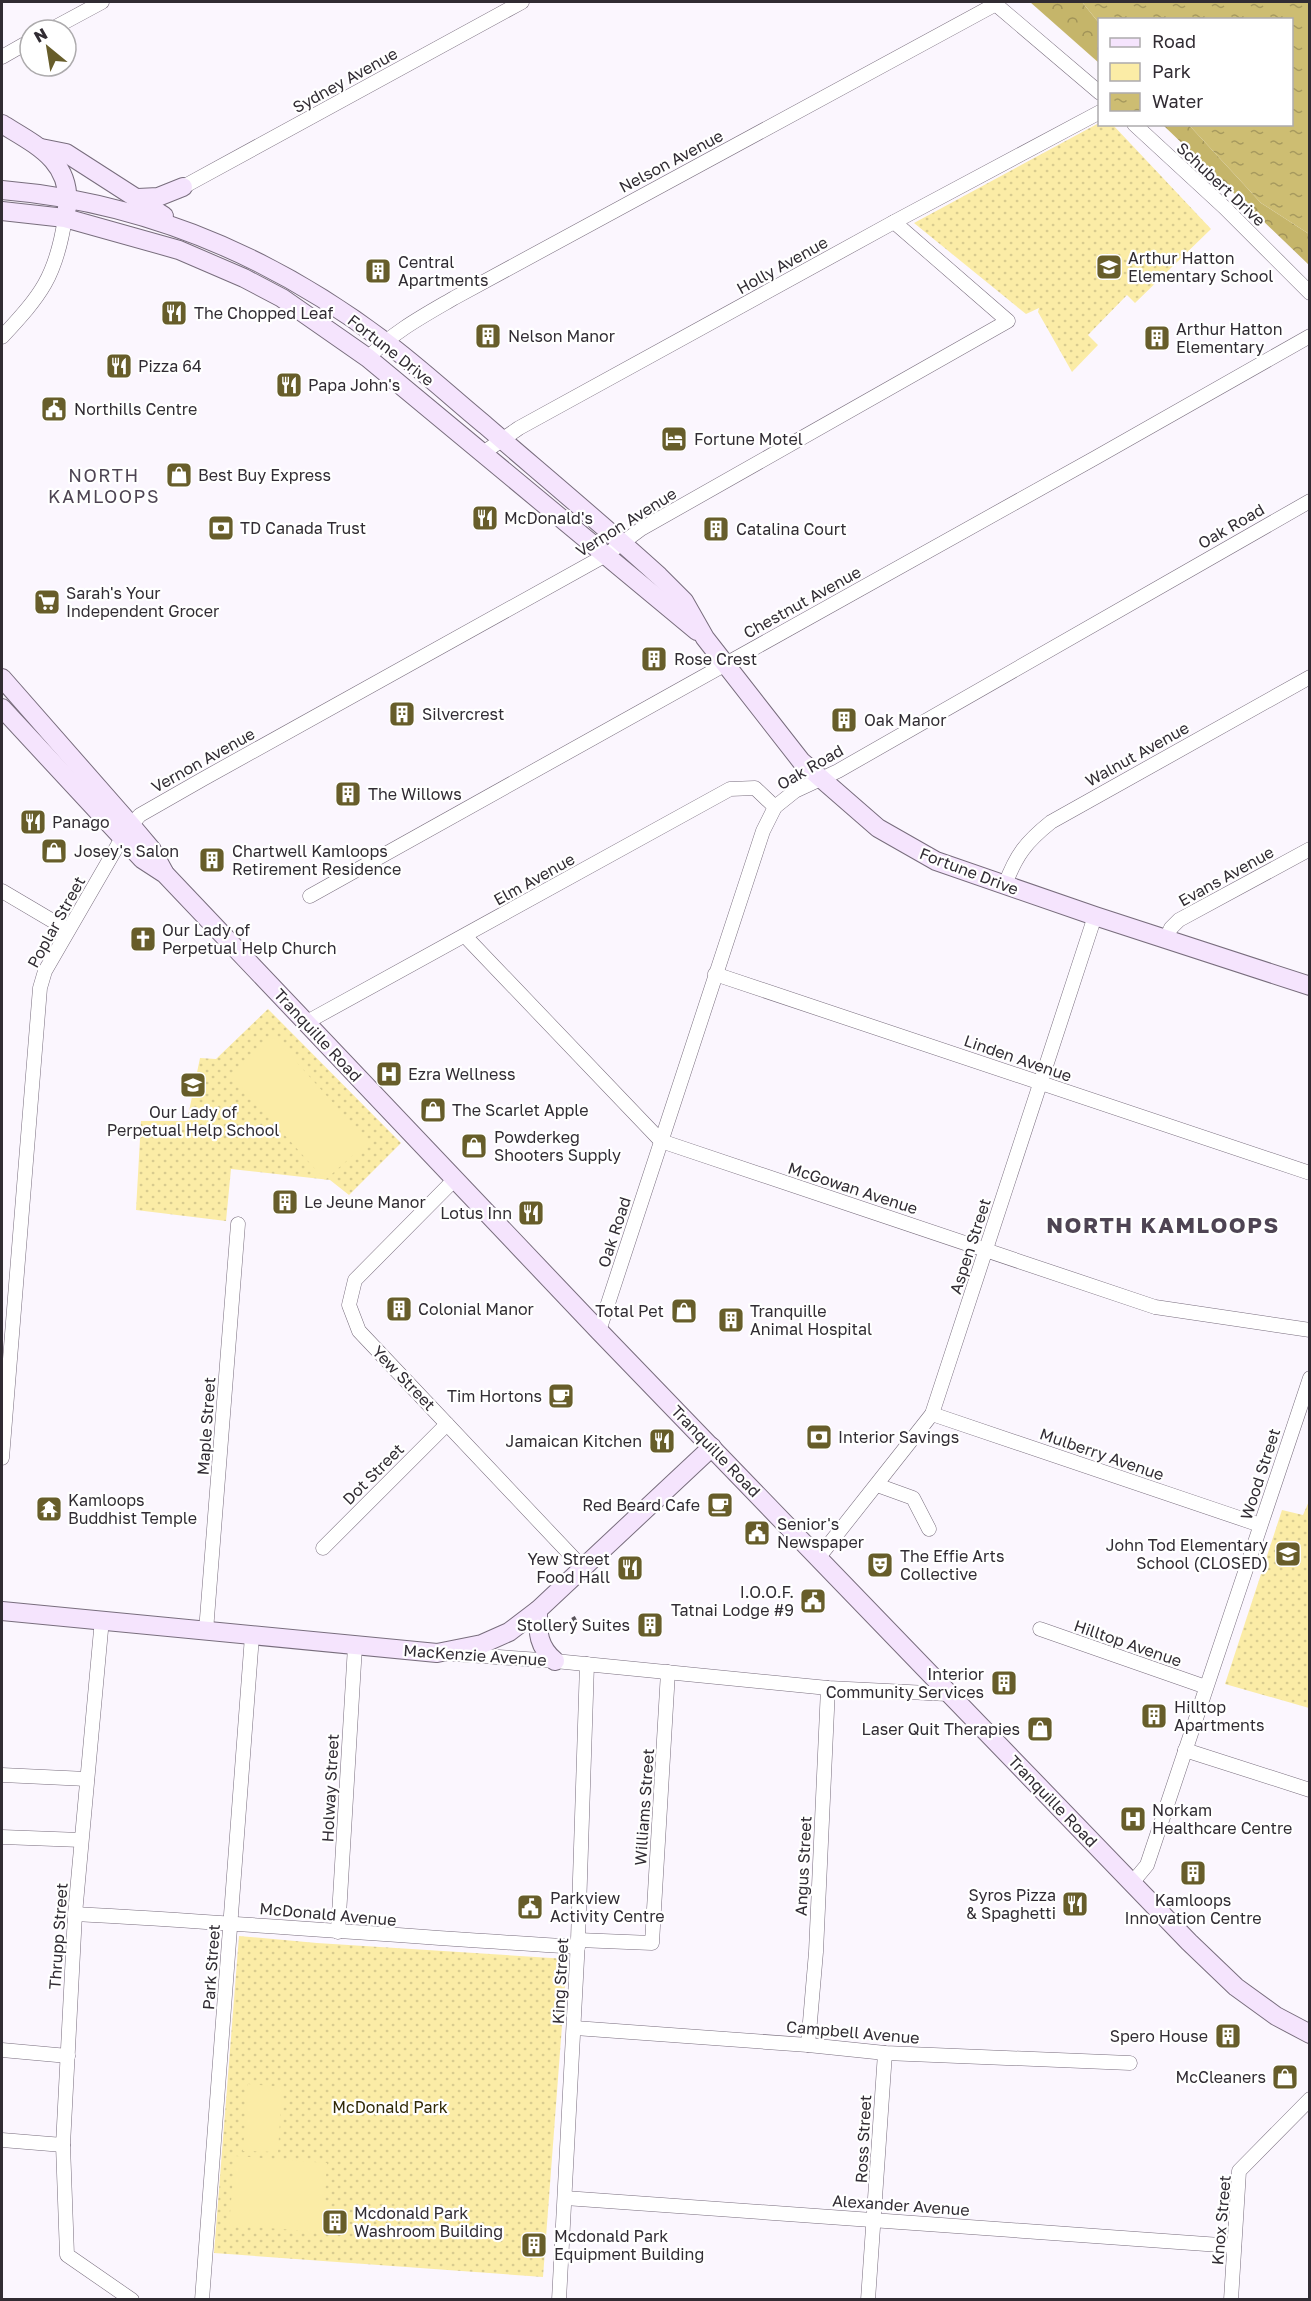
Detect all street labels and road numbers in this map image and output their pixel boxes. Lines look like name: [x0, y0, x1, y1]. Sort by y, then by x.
street label: Sydney Avenue: [289, 43, 401, 117]
street label: Nelson Avenue: [616, 125, 726, 197]
street label: Schubert Drive: [1172, 138, 1270, 230]
street label: Holly Avenue: [733, 232, 831, 298]
street label: Fortune Drive: [344, 310, 438, 390]
street label: Vernon Avenue: [572, 483, 680, 561]
street label: Oak Road: [1194, 499, 1268, 553]
street label: Chestnut Avenue: [740, 561, 864, 643]
street label: Walnut Avenue: [1082, 717, 1192, 791]
street label: Vernon Avenue: [148, 723, 258, 797]
street label: Oak Road: [773, 740, 847, 794]
street label: Evans Avenue: [1175, 842, 1277, 910]
street label: Fortune Drive: [917, 843, 1021, 899]
street label: Elm Avenue: [490, 849, 578, 909]
street label: Poplar Street: [23, 873, 89, 971]
street label: Tranquille Road: [270, 984, 366, 1086]
street label: Linden Avenue: [961, 1030, 1075, 1086]
street label: McGowan Avenue: [786, 1158, 920, 1218]
street label: Oak Road: [593, 1194, 635, 1270]
street label: Aspen Street: [945, 1196, 995, 1296]
street label: Yew Street: [368, 1341, 440, 1415]
street label: Maple Street: [193, 1376, 219, 1476]
street label: Tranquille Road: [667, 1401, 765, 1501]
street label: Mulberry Avenue: [1037, 1423, 1167, 1485]
street label: Wood Street: [1236, 1426, 1284, 1522]
street label: Dot Street: [338, 1439, 408, 1509]
street label: Hilltop Avenue: [1071, 1615, 1185, 1671]
street label: MacKenzie Avenue: [403, 1640, 547, 1670]
street label: Holway Street: [317, 1733, 343, 1843]
street label: Williams Street: [630, 1748, 658, 1866]
street label: Tranquille Road: [1004, 1751, 1102, 1851]
street label: Angus Street: [790, 1816, 816, 1916]
street label: Thrupp Street: [44, 1882, 72, 1990]
street label: McDonald Avenue: [259, 1898, 397, 1930]
street label: Park Street: [198, 1923, 224, 2011]
street label: King Street: [548, 1937, 572, 2025]
street label: Campbell Avenue: [786, 2016, 920, 2048]
street label: Ross Street: [851, 2094, 875, 2184]
street label: Knox Street: [1207, 2174, 1235, 2266]
street label: Alexander Avenue: [832, 2190, 970, 2220]

